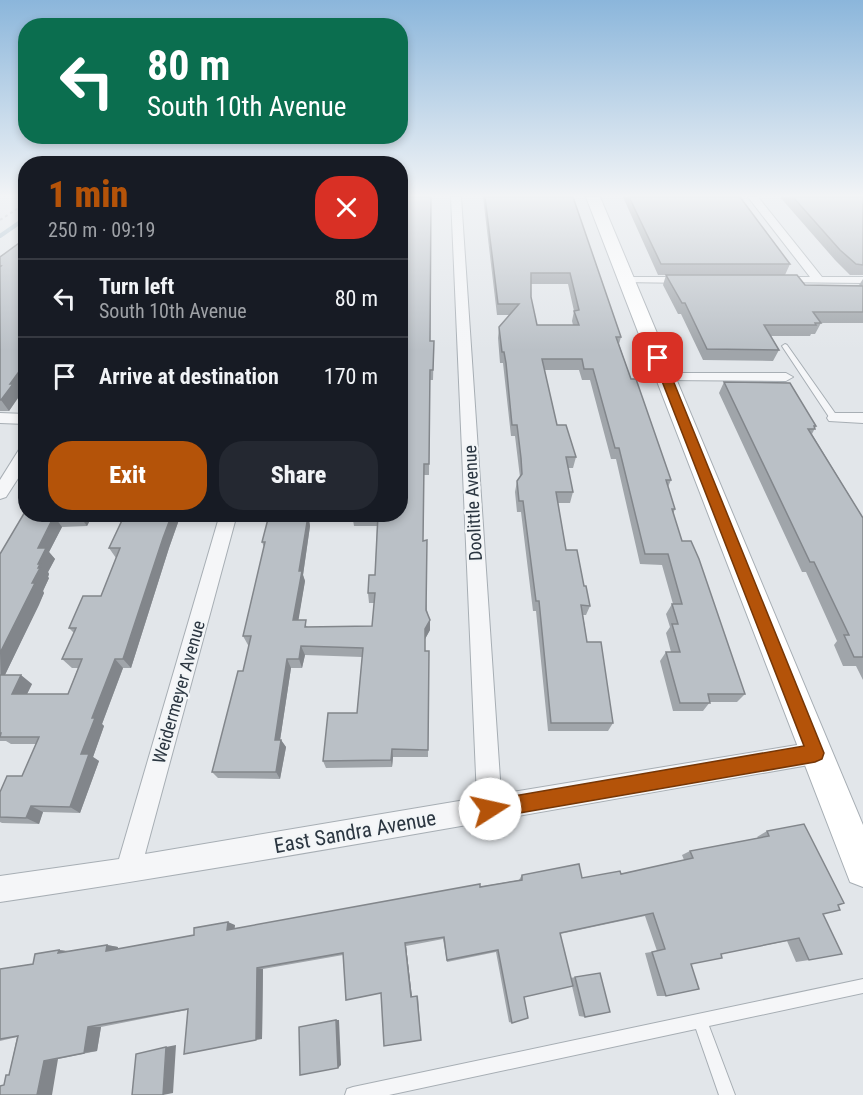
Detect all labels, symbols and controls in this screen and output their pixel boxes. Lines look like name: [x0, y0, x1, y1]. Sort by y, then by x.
text: 80 m: [147, 41, 230, 90]
icon: left: [48, 42, 126, 120]
text: South 10th Avenue: [147, 91, 346, 123]
text: 1 min: [48, 174, 128, 216]
button: close: [315, 176, 378, 239]
text: 250 m · 09:19: [48, 218, 155, 242]
text: Turn left: [99, 274, 174, 299]
icon: left: [48, 282, 81, 315]
text: 80 m: [335, 286, 378, 311]
text: South 10th Avenue: [99, 299, 247, 323]
pin: [632, 332, 683, 383]
icon: arrive: [641, 341, 674, 374]
icon: arrive: [48, 360, 81, 393]
text: Arrive at destination: [99, 364, 279, 389]
text: 170 m: [324, 364, 378, 389]
button: Exit: [48, 441, 207, 510]
button: Share: [219, 441, 378, 510]
street label: Doolittle Avenue: [459, 445, 486, 561]
street label: Weidermeyer Avenue: [148, 618, 209, 766]
position arrow: [458, 777, 522, 841]
street label: East Sandra Avenue: [272, 806, 438, 858]

